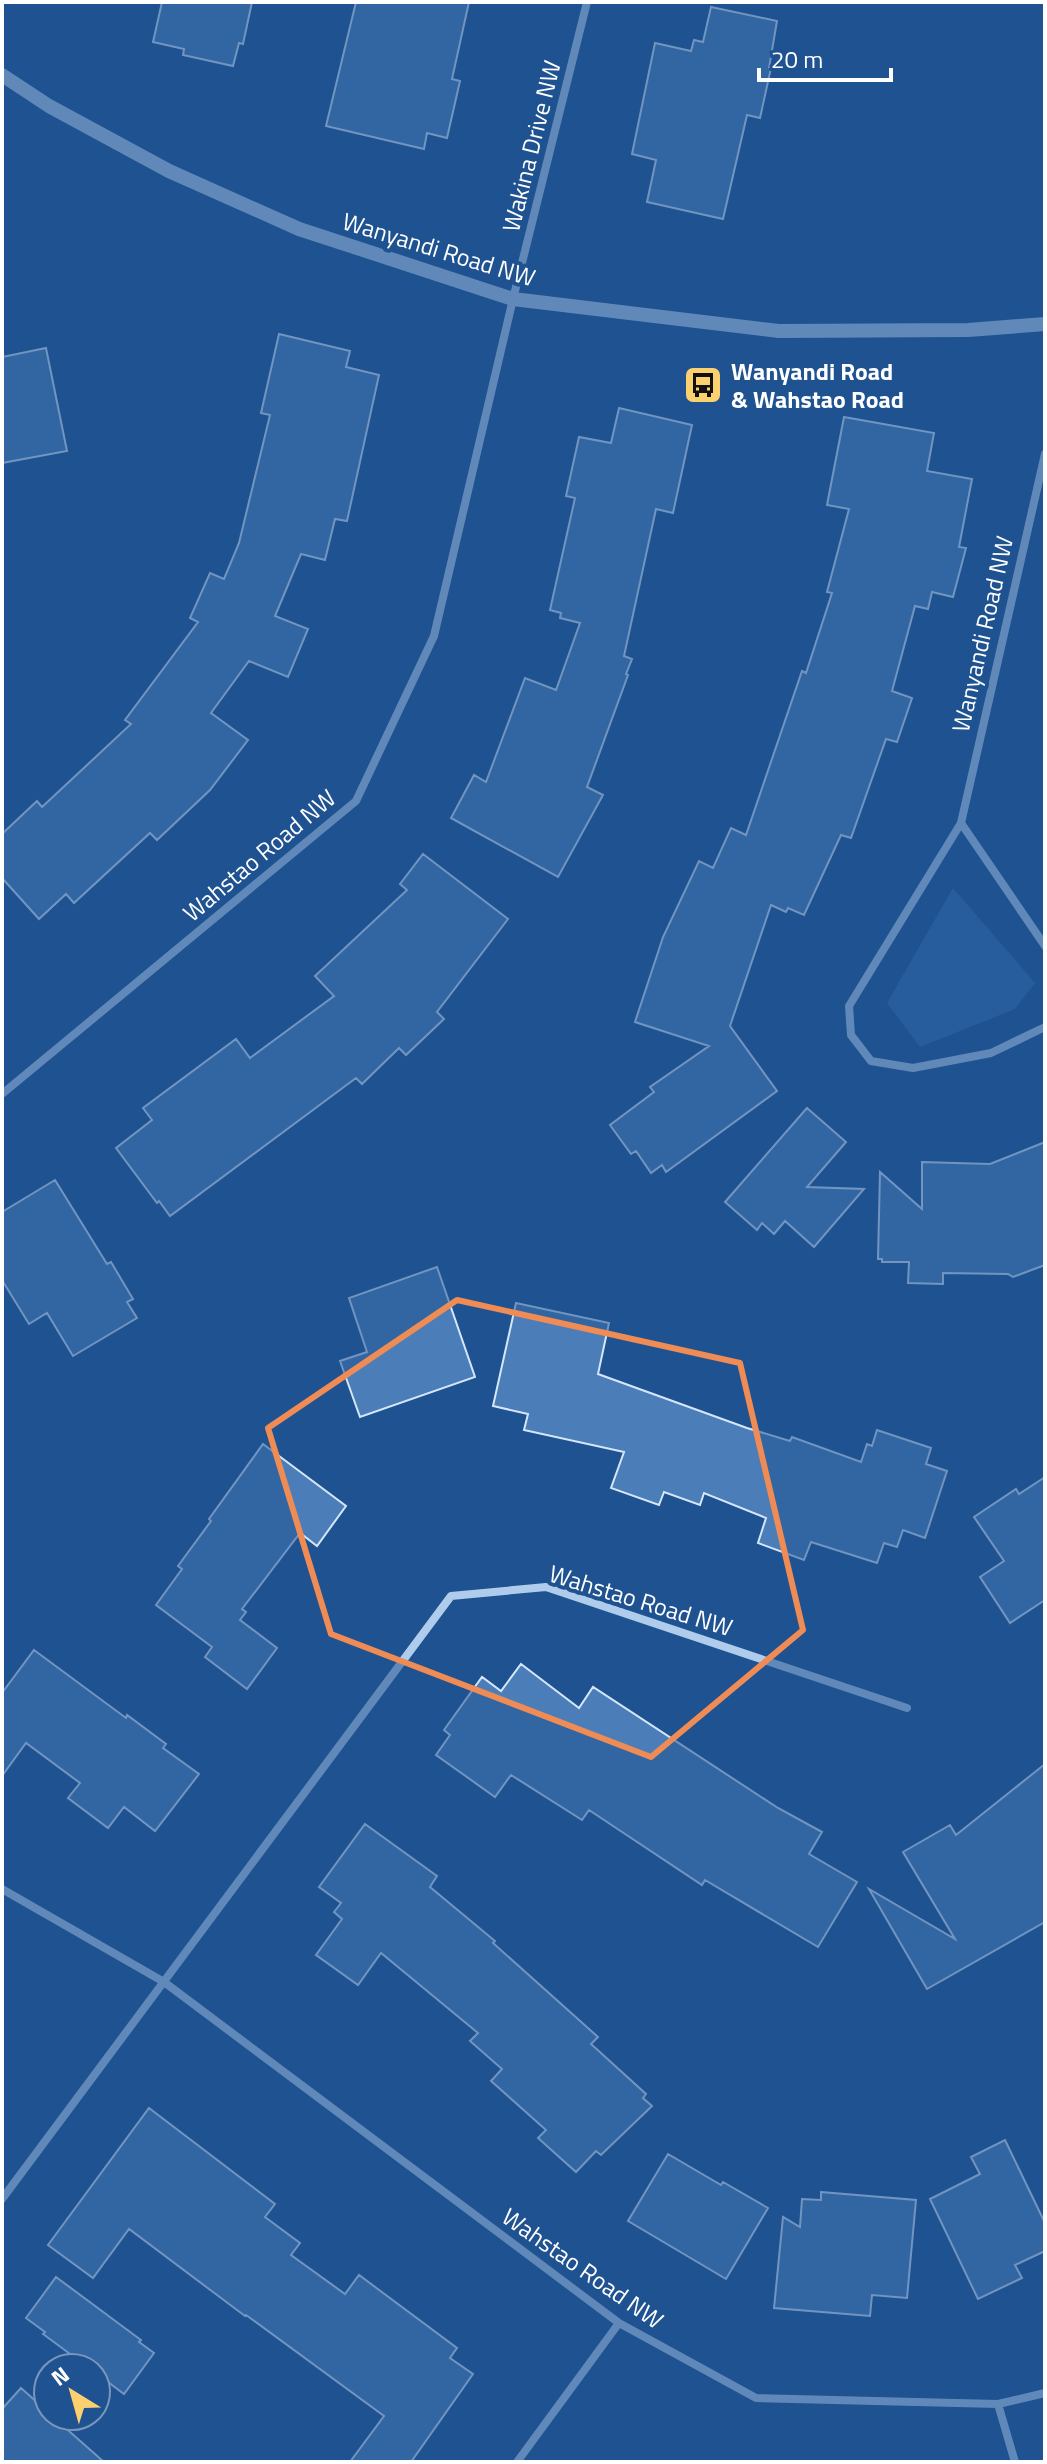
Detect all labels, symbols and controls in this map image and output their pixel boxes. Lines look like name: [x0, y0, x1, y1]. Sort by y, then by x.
scale bar: [759, 32, 891, 82]
text: 20 m: [771, 41, 823, 77]
street label: Wakina Drive NW: [492, 57, 570, 235]
street label: Wanyandi Road NW: [338, 203, 540, 295]
place label: Wanyandi Road & Wahstao Road: [731, 353, 904, 417]
bus stop icon: Wanyandi Road & Wahstao Road: [682, 364, 724, 406]
street label: Wanyandi Road NW: [942, 533, 1022, 735]
street label: Wahstao Road NW: [175, 780, 343, 930]
street label: Wahstao Road NW: [545, 1555, 737, 1645]
street label: Wahstao Road NW: [495, 2199, 671, 2337]
north arrow: [32, 2352, 112, 2432]
text: N: [44, 2358, 76, 2394]

